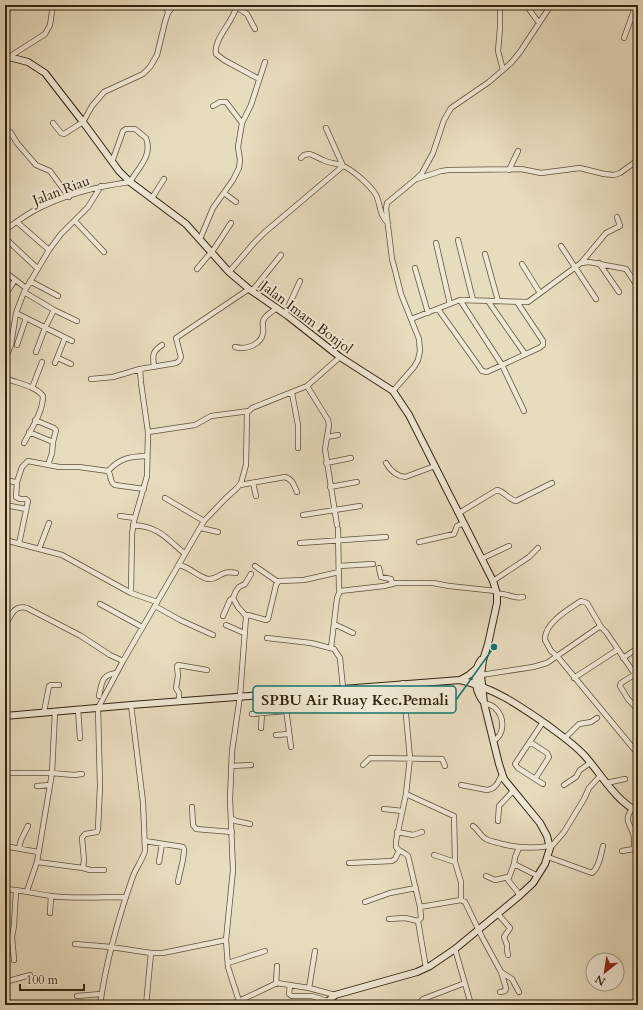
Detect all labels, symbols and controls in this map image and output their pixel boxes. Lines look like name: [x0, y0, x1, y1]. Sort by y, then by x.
street label: Jalan Riau: [28, 171, 93, 211]
street label: Jalan Imam Bonjol: [255, 275, 357, 358]
callout: SPBU Air Ruay Kec.Pemali: [253, 686, 456, 713]
text: SPBU Air Ruay Kec.Pemali: [261, 690, 449, 710]
north arrow: [585, 952, 625, 992]
scale bar: [20, 966, 84, 992]
text: N: [592, 971, 608, 989]
text: 100 m: [26, 972, 59, 988]

